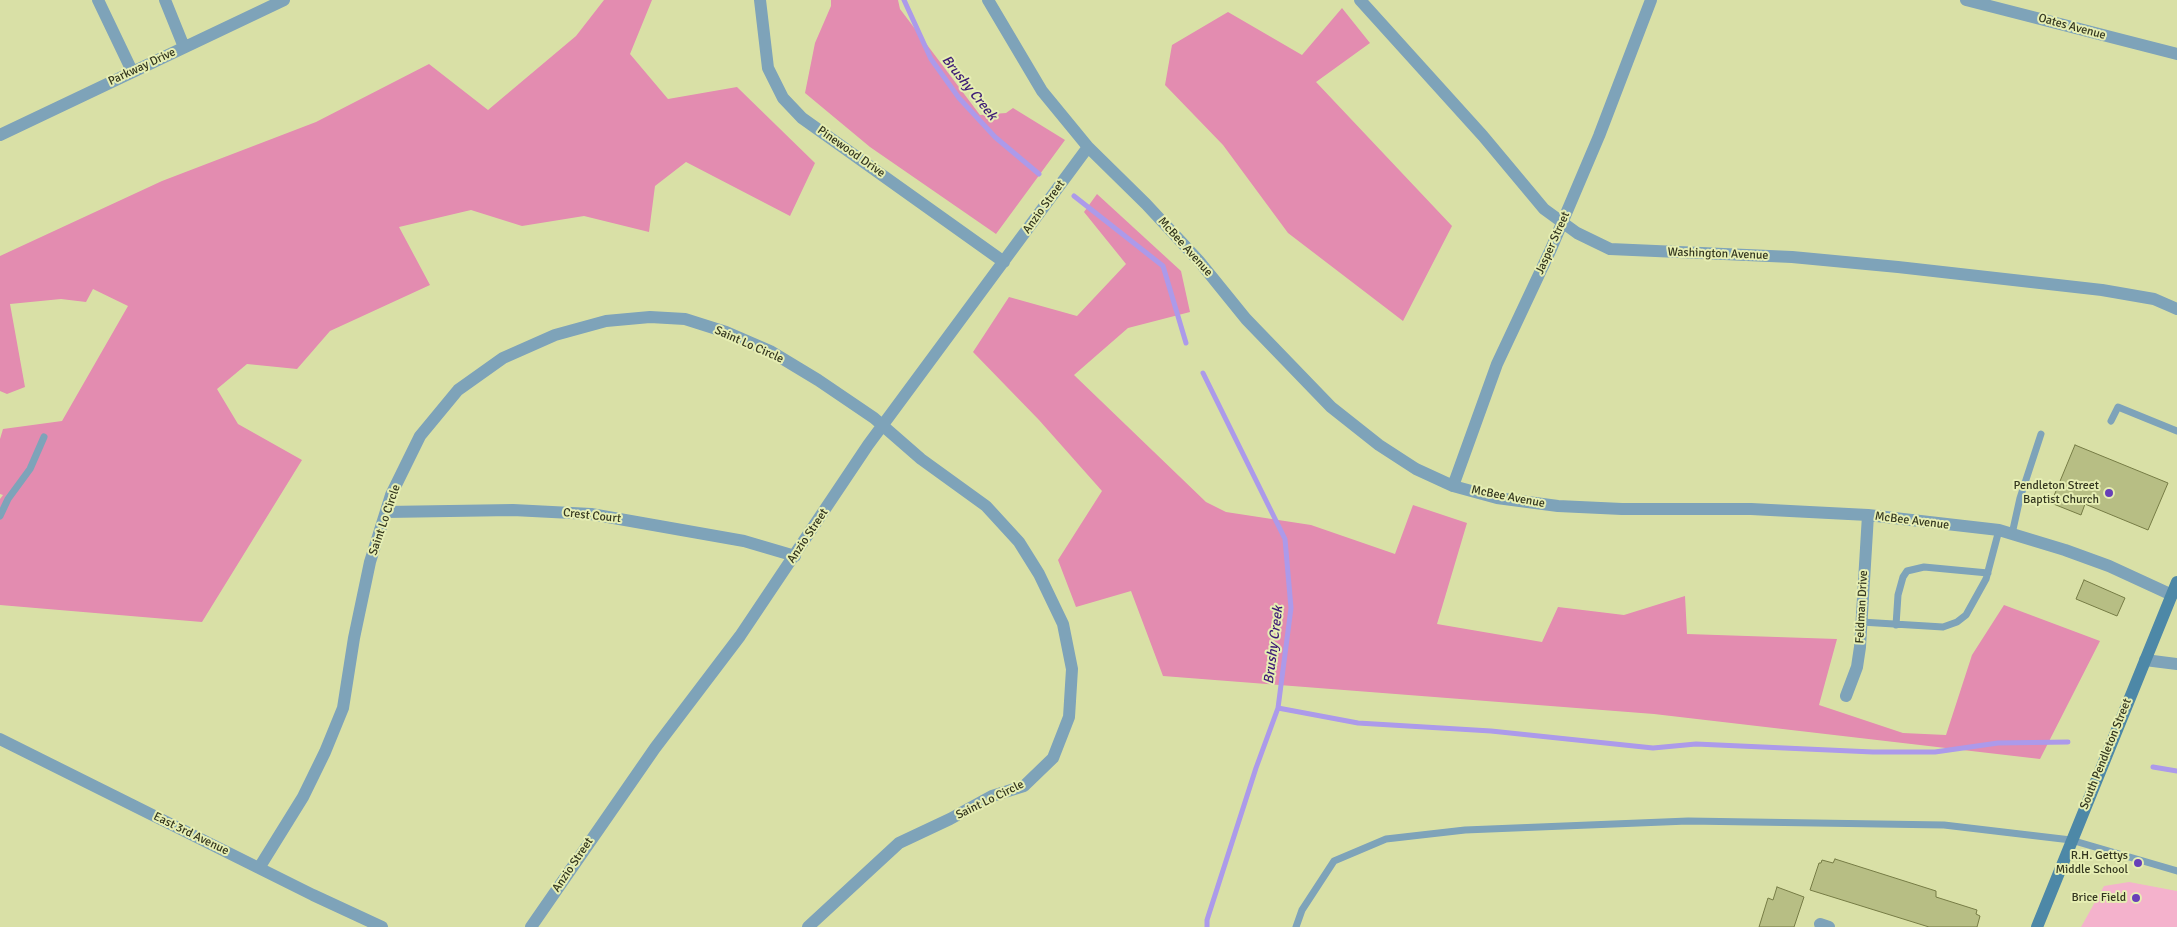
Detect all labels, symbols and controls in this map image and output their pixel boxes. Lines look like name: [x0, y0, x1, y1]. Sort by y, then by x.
street label: Oates Avenue: [2037, 11, 2107, 43]
street label: Parkway Drive: [106, 45, 178, 89]
water label: Brushy Creek: [938, 52, 1000, 124]
street label: Pinewood Drive: [814, 123, 888, 181]
street label: Anzio Street: [1020, 177, 1068, 237]
street label: Jasper Street: [1533, 209, 1573, 277]
street label: McBee Avenue: [1155, 214, 1215, 280]
street label: Washington Avenue: [1667, 245, 1769, 263]
street label: Saint Lo Circle: [712, 323, 786, 367]
place label: Pendleton Street Baptist Church: [2013, 479, 2099, 507]
street label: Saint Lo Circle: [366, 483, 404, 557]
street label: McBee Avenue: [1470, 483, 1546, 511]
marker: Pendleton Street Baptist Church: [2103, 487, 2115, 499]
street label: Crest Court: [562, 506, 622, 526]
street label: Anzio Street: [785, 506, 831, 566]
street label: McBee Avenue: [1874, 509, 1950, 533]
street label: Feldman Drive: [1853, 570, 1871, 644]
water label: Brushy Creek: [1261, 605, 1287, 685]
street label: South Pendleton Street: [2077, 696, 2135, 812]
street label: Saint Lo Circle: [954, 777, 1026, 823]
street label: East 3rd Avenue: [151, 810, 231, 858]
street label: Anzio Street: [550, 835, 596, 895]
place label: R.H. Gettys Middle School: [2055, 849, 2128, 877]
marker: R.H. Gettys Middle School: [2132, 857, 2144, 869]
place label: Brice Field: [2071, 891, 2126, 905]
marker: Brice Field: [2130, 892, 2142, 904]

